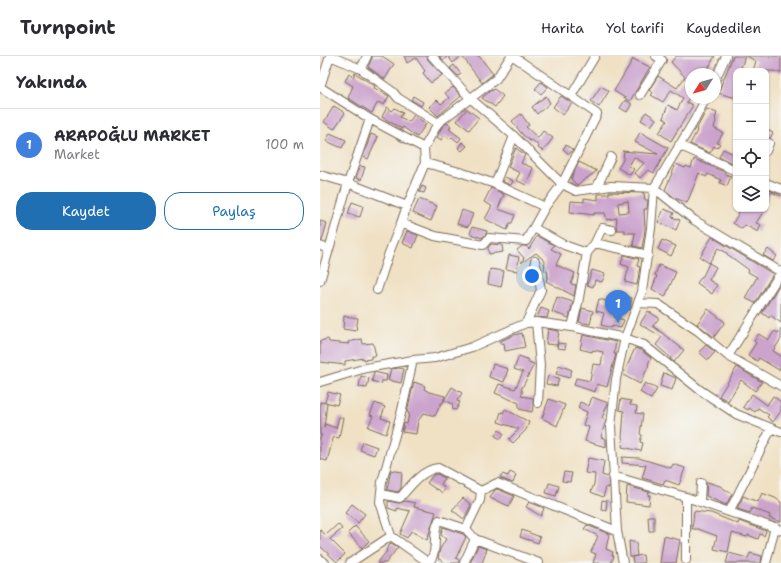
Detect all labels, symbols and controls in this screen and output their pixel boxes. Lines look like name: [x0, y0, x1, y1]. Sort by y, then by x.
text: Turnpoint: [20, 15, 116, 40]
text: Harita: [541, 19, 584, 37]
text: Yol tarifi: [606, 19, 664, 37]
text: Kaydedilen: [686, 19, 761, 37]
north arrow: [685, 68, 721, 104]
map controls: [733, 68, 769, 212]
button: +: [733, 68, 769, 104]
text: Yakında: [16, 71, 87, 93]
button: −: [733, 104, 769, 140]
text: ARAPOĞLU MARKET: [54, 126, 210, 146]
text: 1: [26, 136, 32, 153]
text: 100 m: [265, 136, 304, 153]
button: locate: [733, 140, 769, 176]
text: Market: [54, 146, 100, 163]
button: layers: [733, 176, 769, 212]
button: Kaydet: [16, 192, 156, 230]
button: Paylaş: [164, 192, 304, 230]
your location: [522, 266, 542, 286]
pin: 1: [605, 290, 631, 323]

